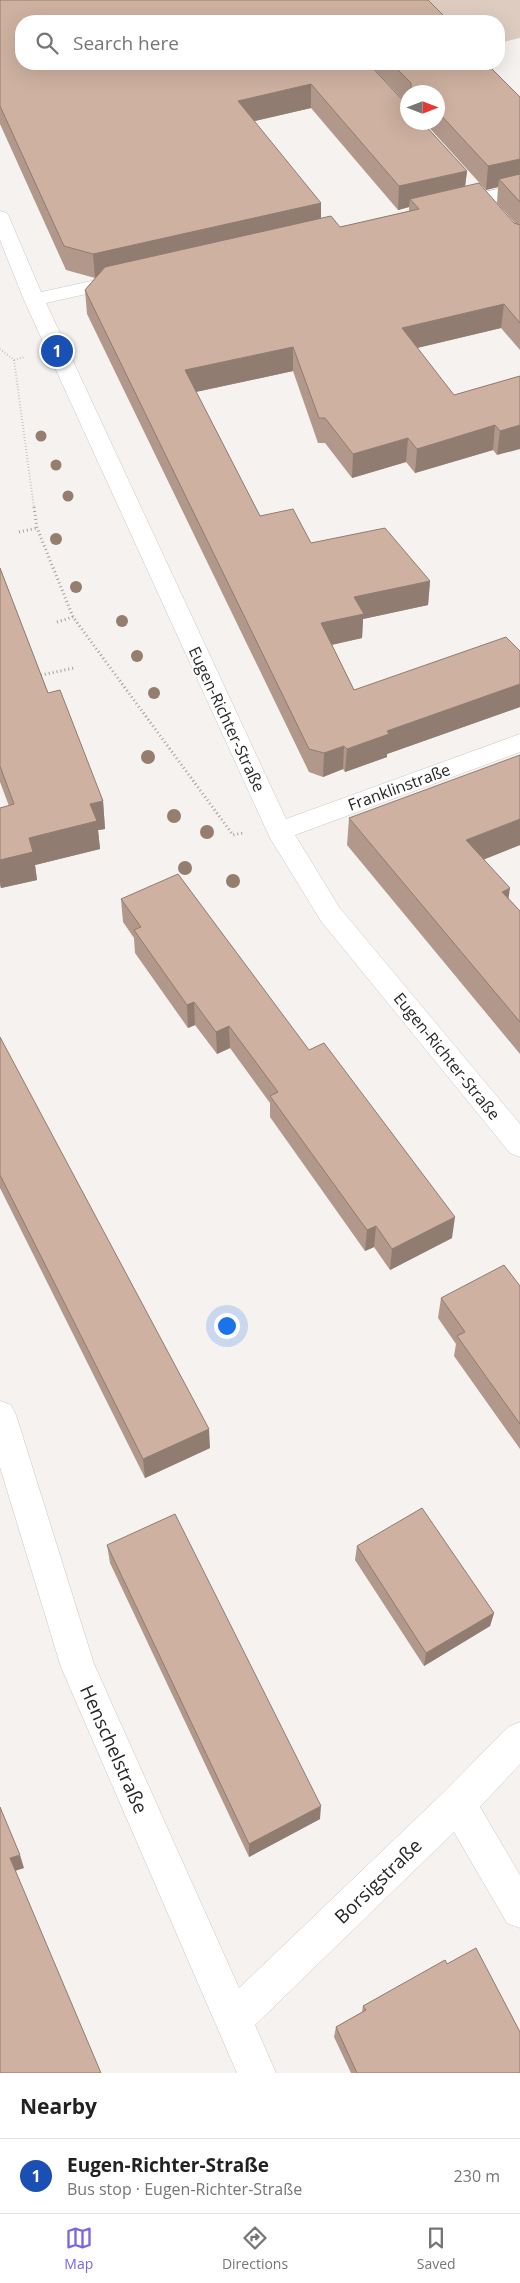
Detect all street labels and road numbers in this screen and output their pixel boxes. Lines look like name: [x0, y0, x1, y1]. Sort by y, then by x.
street label: Eugen-Richter-Straße: [184, 643, 270, 795]
street label: Franklinstraße: [345, 758, 453, 816]
street label: Eugen-Richter-Straße: [389, 988, 505, 1124]
street label: Henschelstraße: [74, 1681, 154, 1817]
street label: Borsigstraße: [329, 1833, 427, 1929]

